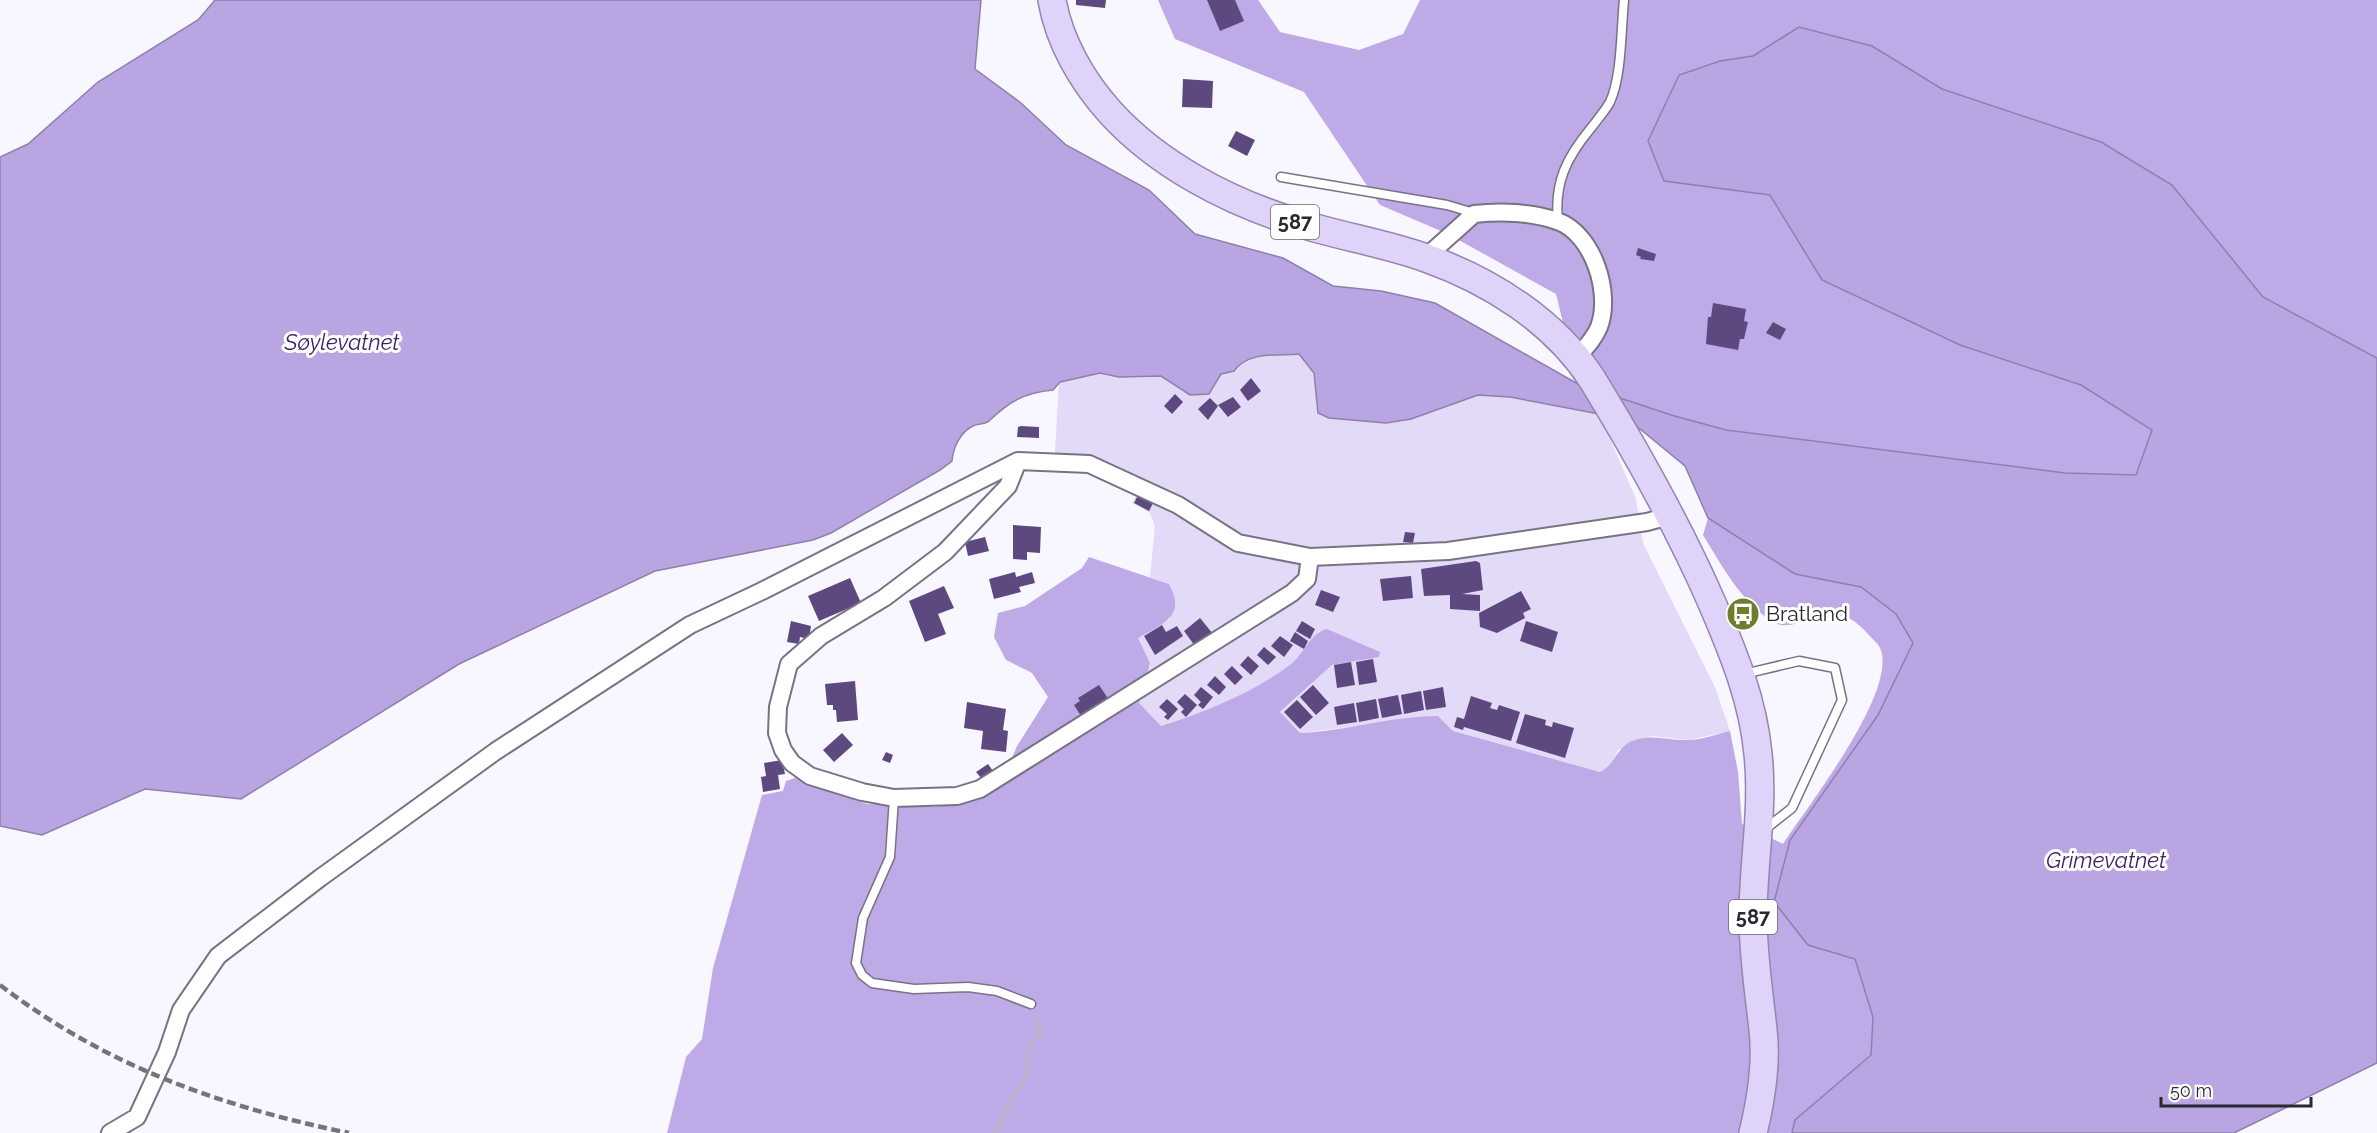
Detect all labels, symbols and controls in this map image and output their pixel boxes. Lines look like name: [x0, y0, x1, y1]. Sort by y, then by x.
road number: 587: [1271, 205, 1319, 239]
water label: Søylevatnet: [284, 329, 400, 355]
bus stop icon: Bratland: [1725, 596, 1761, 632]
place label: Bratland: [1766, 601, 1848, 626]
water label: Grimevatnet: [2046, 847, 2167, 873]
road number: 587: [1729, 900, 1777, 934]
scale bar: [2161, 1070, 2311, 1108]
text: 50 m: [2170, 1080, 2212, 1101]

